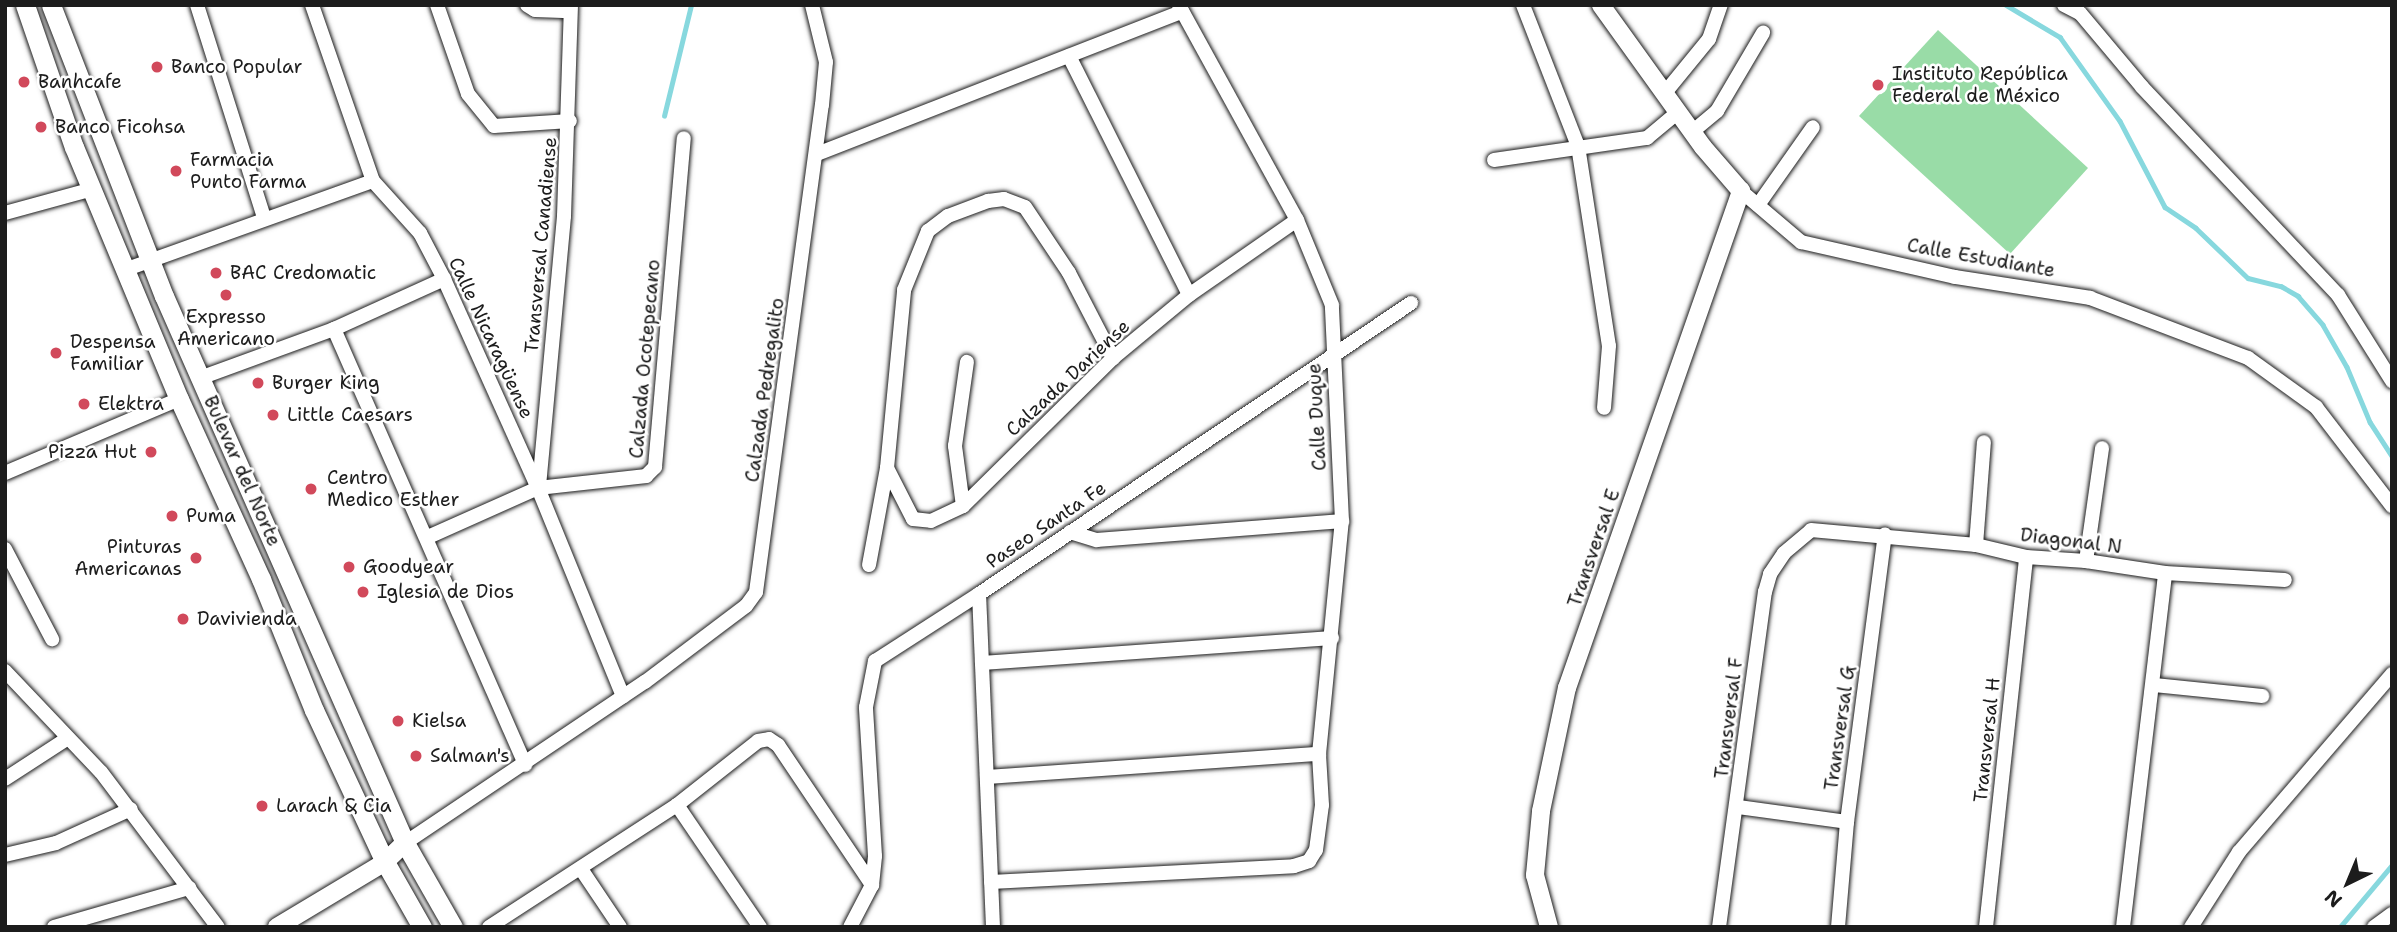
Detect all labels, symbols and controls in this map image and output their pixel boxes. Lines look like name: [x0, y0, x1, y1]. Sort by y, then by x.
place label: Banco Popular: [171, 56, 302, 78]
marker: Banco Popular: [149, 59, 165, 75]
place label: Instituto República Federal de México: [1892, 63, 2068, 107]
place label: Banhcafe: [38, 71, 122, 93]
marker: Banhcafe: [16, 74, 32, 90]
marker: Instituto República Federal de México: [1870, 77, 1886, 93]
place label: Banco Ficohsa: [55, 116, 185, 138]
marker: Banco Ficohsa: [33, 119, 49, 135]
street label: Transversal Canadiense: [520, 136, 562, 354]
place label: Farmacia Punto Farma: [190, 149, 306, 193]
marker: Farmacia Punto Farma: [168, 163, 184, 179]
street label: Calle Estudiante: [1905, 234, 2057, 282]
street label: Calle Nicaragüense: [444, 254, 538, 422]
street label: Calzada Ocotepecano: [625, 259, 665, 459]
place label: BAC Credomatic: [230, 262, 376, 284]
marker: BAC Credomatic: [208, 265, 224, 281]
marker: Expresso Americano: [218, 287, 234, 303]
street label: Calzada Pedregalito: [741, 296, 789, 484]
place label: Expresso Americano: [177, 306, 275, 350]
street label: Calzada Dariense: [1001, 315, 1135, 441]
place label: Despensa Familiar: [70, 331, 156, 375]
marker: Despensa Familiar: [48, 345, 64, 361]
street label: Calle Duque: [1303, 363, 1331, 471]
place label: Burger King: [272, 372, 380, 394]
marker: Burger King: [250, 375, 266, 391]
street label: Bulevar del Norte: [199, 392, 285, 550]
place label: Elektra: [98, 393, 164, 415]
marker: Elektra: [76, 396, 92, 412]
place label: Little Caesars: [287, 404, 413, 426]
marker: Little Caesars: [265, 407, 281, 423]
place label: Pizza Hut: [48, 441, 137, 463]
marker: Pizza Hut: [143, 444, 159, 460]
place label: Centro Medico Esther: [327, 467, 459, 511]
street label: Paseo Santa Fe: [982, 476, 1110, 574]
marker: Centro Medico Esther: [301, 479, 321, 499]
street label: Transversal E: [1563, 486, 1625, 610]
place label: Puma: [186, 505, 236, 527]
marker: Puma: [164, 508, 180, 524]
street label: Diagonal N: [2019, 523, 2123, 559]
place label: Pinturas Americanas: [74, 536, 182, 580]
marker: Pinturas Americanas: [188, 550, 204, 566]
place label: Goodyear: [363, 556, 454, 578]
marker: Goodyear: [341, 559, 357, 575]
place label: Iglesia de Dios: [377, 581, 514, 603]
marker: Iglesia de Dios: [355, 584, 371, 600]
place label: Davivienda: [197, 608, 297, 630]
marker: Davivienda: [175, 611, 191, 627]
street label: Transversal F: [1710, 656, 1748, 780]
street label: Transversal G: [1820, 664, 1860, 792]
street label: Transversal H: [1969, 676, 2005, 804]
place label: Kielsa: [412, 710, 466, 732]
marker: Kielsa: [390, 713, 406, 729]
place label: Salman's: [430, 745, 510, 767]
marker: Salman's: [408, 748, 424, 764]
place label: Larach & Cia: [276, 795, 392, 817]
marker: Larach & Cia: [254, 798, 270, 814]
north arrow: [2313, 848, 2383, 918]
text: N: [2319, 884, 2347, 913]

